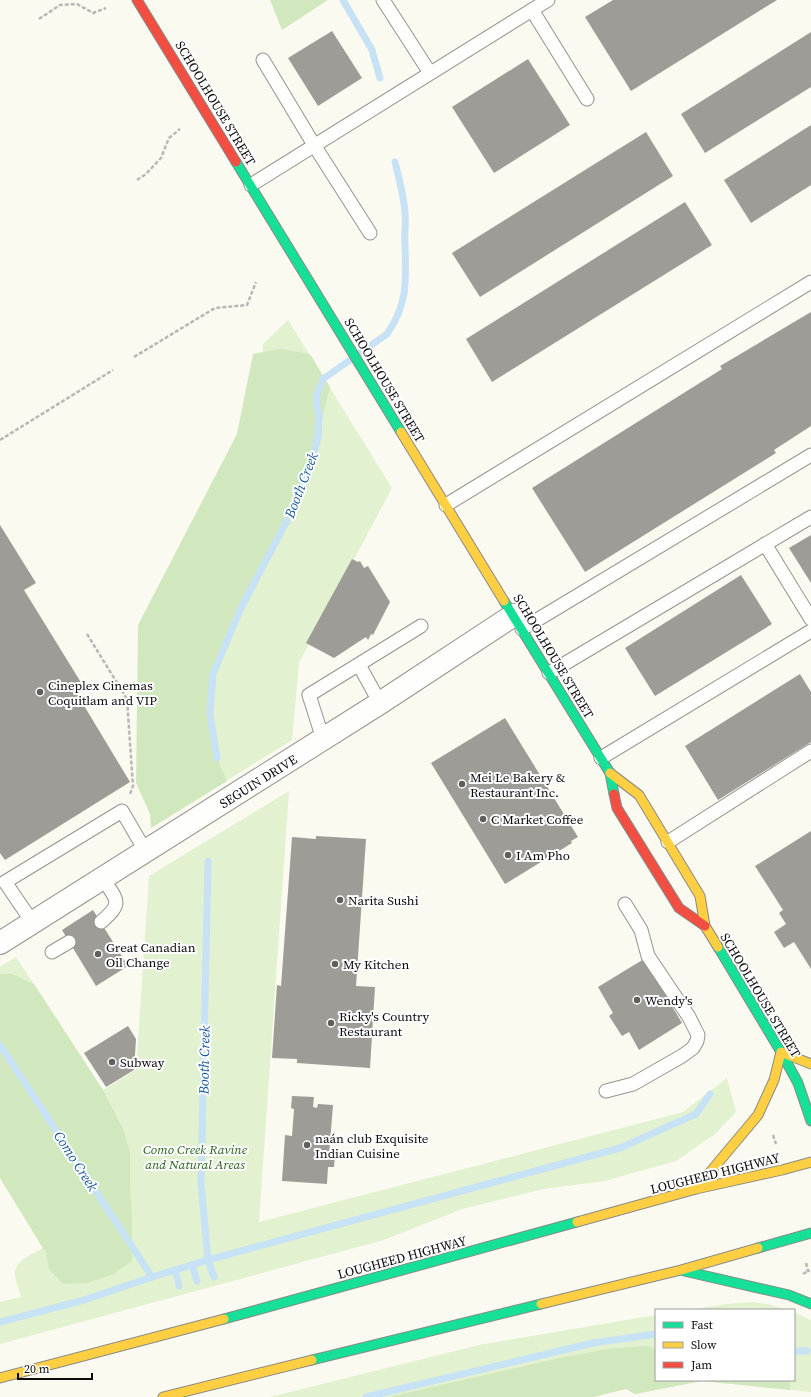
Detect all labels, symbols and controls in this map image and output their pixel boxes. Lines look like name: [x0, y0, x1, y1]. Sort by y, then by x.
street label: SCHOOLHOUSE STREET: [172, 38, 260, 169]
street label: SCHOOLHOUSE STREET: [341, 315, 429, 446]
water label: Booth Creek: [279, 449, 323, 522]
street label: SCHOOLHOUSE STREET: [510, 591, 598, 722]
place label: Cineplex Cinemas Coquitlam and VIP: [48, 677, 157, 709]
marker: Cineplex Cinemas Coquitlam and VIP: [35, 687, 45, 697]
street label: SEGUIN DRIVE: [216, 751, 300, 812]
place label: Mei Le Bakery & Restaurant Inc.: [470, 769, 565, 801]
marker: Mei Le Bakery & Restaurant Inc.: [457, 779, 467, 789]
place label: C Market Coffee: [491, 811, 584, 828]
marker: C Market Coffee: [478, 814, 488, 824]
place label: I Am Pho: [516, 847, 570, 864]
marker: I Am Pho: [503, 850, 513, 860]
place label: Narita Sushi: [348, 892, 419, 909]
marker: Narita Sushi: [335, 895, 345, 905]
street label: SCHOOLHOUSE STREET: [717, 930, 805, 1061]
place label: Great Canadian Oil Change: [106, 939, 196, 971]
marker: Great Canadian Oil Change: [93, 949, 103, 959]
place label: My Kitchen: [343, 956, 409, 973]
marker: My Kitchen: [330, 959, 340, 969]
place label: Wendy's: [645, 992, 693, 1009]
marker: Wendy's: [632, 995, 642, 1005]
place label: Ricky's Country Restaurant: [339, 1008, 429, 1040]
marker: Ricky's Country Restaurant: [326, 1018, 336, 1028]
water label: Booth Creek: [193, 1025, 215, 1096]
place label: Subway: [120, 1054, 165, 1071]
marker: Subway: [107, 1057, 117, 1067]
water label: Como Creek: [49, 1127, 103, 1195]
place label: naán club Exquisite Indian Cuisine: [315, 1130, 429, 1162]
marker: naán club Exquisite Indian Cuisine: [302, 1140, 312, 1150]
park label: Como Creek Ravine and Natural Areas: [143, 1141, 248, 1173]
street label: LOUGHEED HIGHWAY: [649, 1149, 782, 1198]
street label: LOUGHEED HIGHWAY: [336, 1232, 469, 1283]
legend: [655, 1309, 795, 1381]
text: Fast: [691, 1317, 713, 1333]
text: Slow: [691, 1337, 717, 1353]
scale bar: [18, 1355, 92, 1381]
text: Jam: [690, 1357, 712, 1373]
text: 20 m: [24, 1361, 50, 1377]

